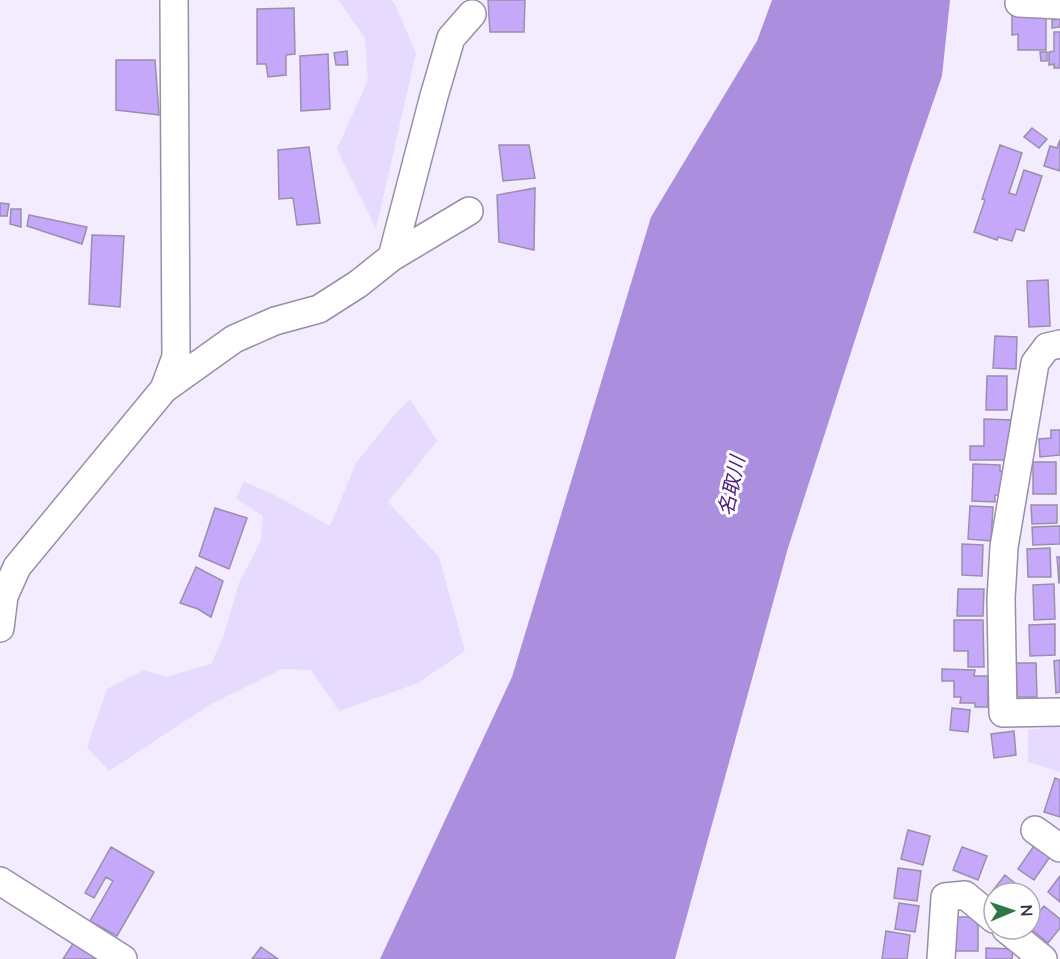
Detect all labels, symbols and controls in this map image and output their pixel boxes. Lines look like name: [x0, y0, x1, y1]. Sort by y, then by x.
water label: 名取川: [713, 452, 752, 518]
north arrow: [982, 881, 1042, 941]
text: N: [1015, 904, 1037, 917]

